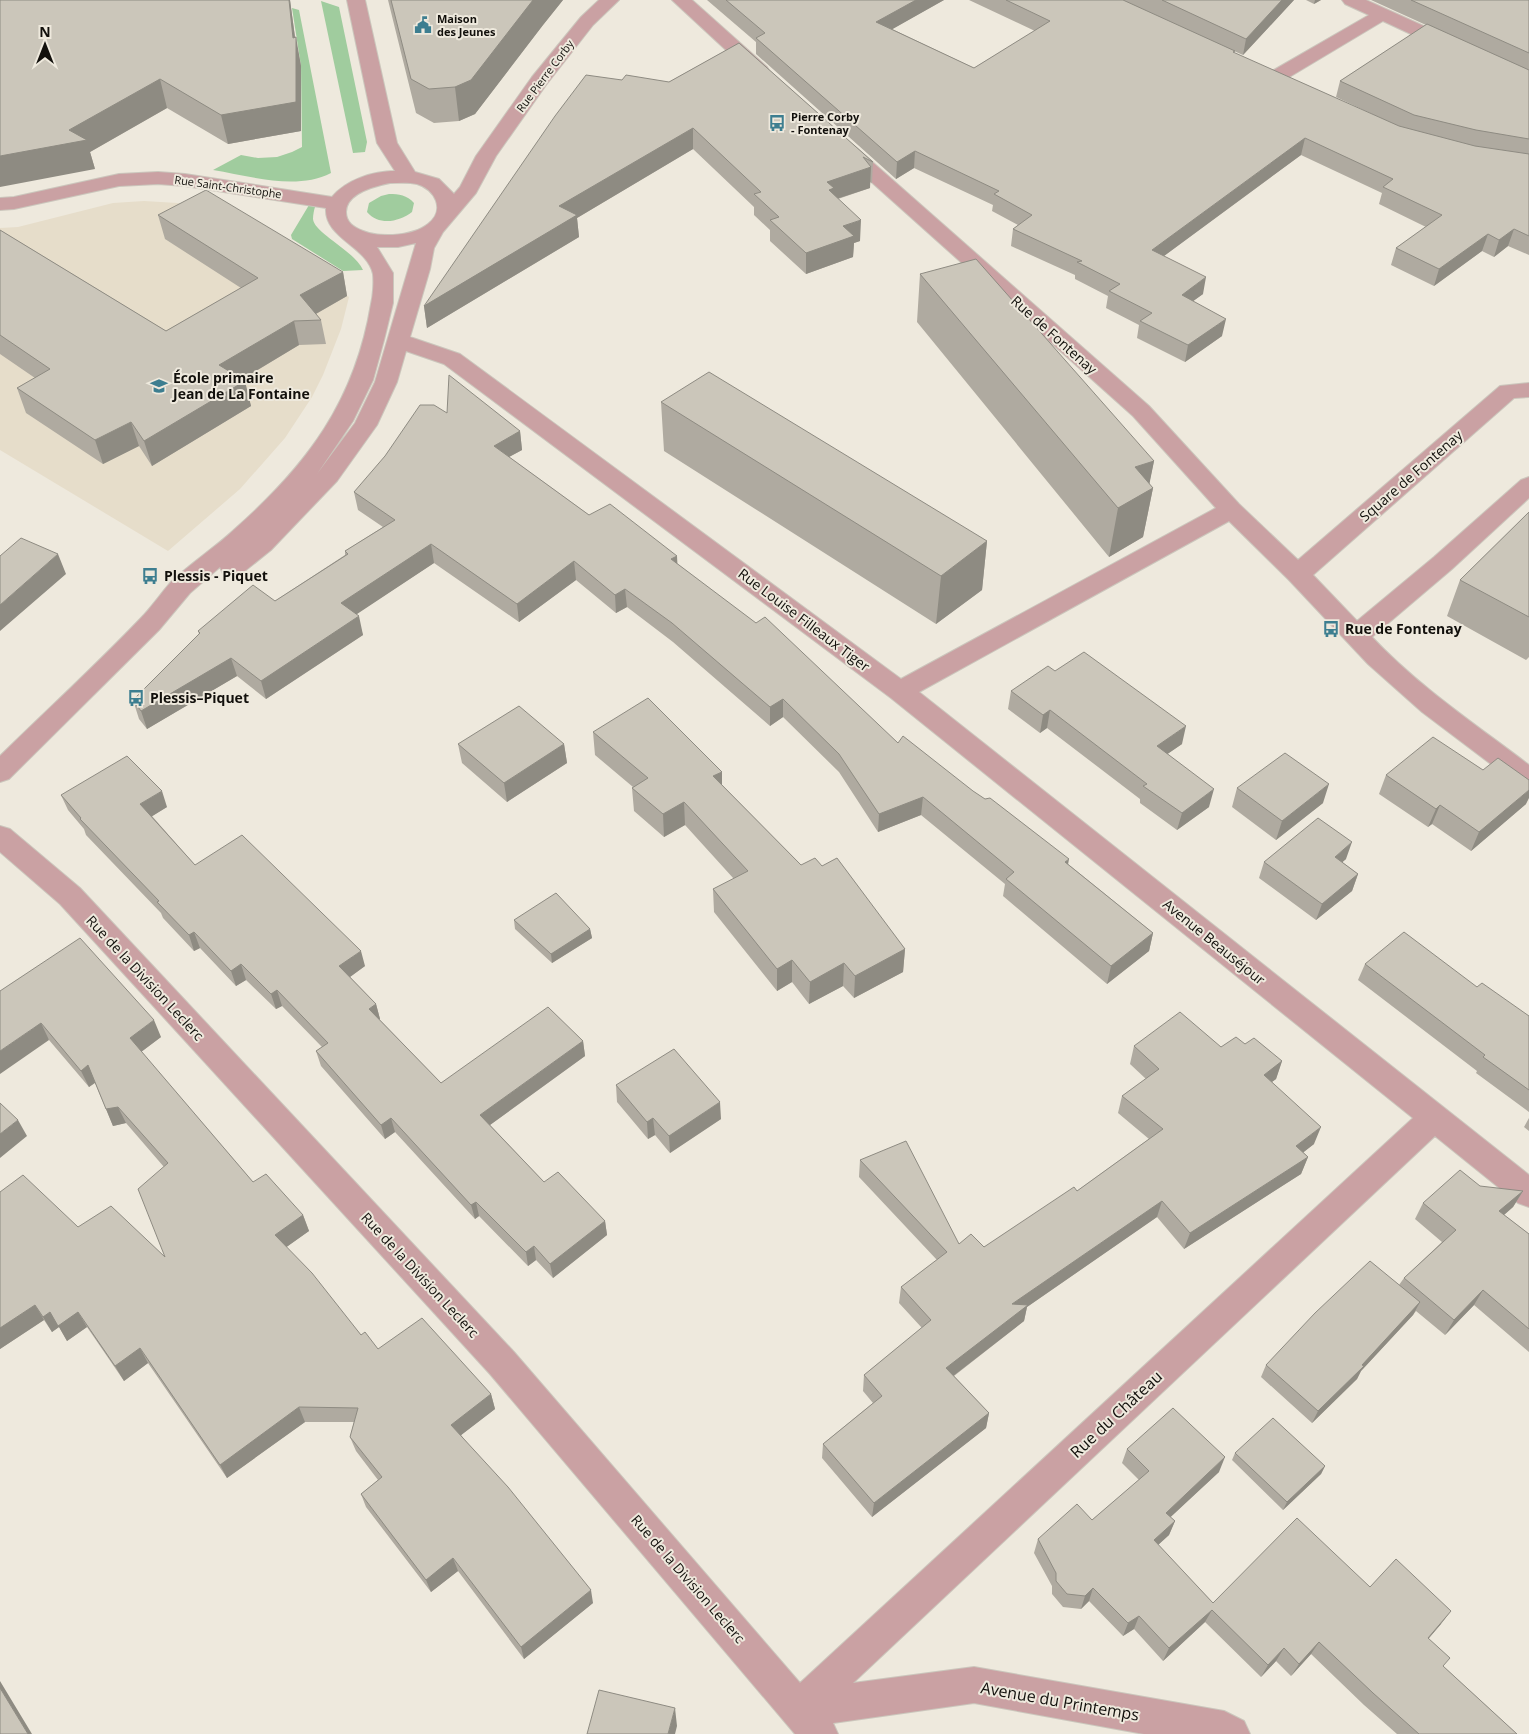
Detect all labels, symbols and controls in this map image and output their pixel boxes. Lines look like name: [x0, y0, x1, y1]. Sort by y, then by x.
place label: Maison des Jeunes: [437, 11, 496, 39]
public building icon: Maison des Jeunes: [413, 15, 433, 35]
north arrow: [20, 20, 70, 70]
text: N: [39, 22, 51, 41]
street label: Rue Pierre Corby: [513, 36, 577, 115]
place label: Pierre Corby - Fontenay: [791, 109, 860, 137]
bus stop icon: Pierre Corby - Fontenay: [767, 113, 787, 133]
street label: Rue Saint-Christophe: [174, 172, 283, 201]
street label: Rue de Fontenay: [1007, 291, 1102, 379]
place label: École primaire Jean de La Fontaine: [171, 368, 310, 403]
school or university icon: École primaire Jean de La Fontaine: [149, 376, 169, 396]
street label: Square de Fontenay: [1355, 425, 1467, 526]
street label: Rue Louise Filleaux Tiger: [735, 564, 874, 676]
bus stop icon: Plessis - Piquet: [140, 566, 160, 586]
place label: Plessis - Piquet: [164, 566, 268, 585]
bus stop icon: Rue de Fontenay: [1321, 619, 1341, 639]
place label: Rue de Fontenay: [1345, 619, 1462, 638]
bus stop icon: Plessis–Piquet: [126, 688, 146, 708]
place label: Plessis–Piquet: [150, 688, 249, 707]
street label: Avenue Beauséjour: [1159, 894, 1270, 989]
street label: Rue de la Division Leclerc: [82, 911, 209, 1045]
street label: Rue de la Division Leclerc: [357, 1208, 484, 1342]
street label: Rue du Château: [1065, 1365, 1167, 1463]
street label: Rue de la Division Leclerc: [627, 1510, 750, 1647]
street label: Avenue du Printemps: [979, 1676, 1141, 1726]

